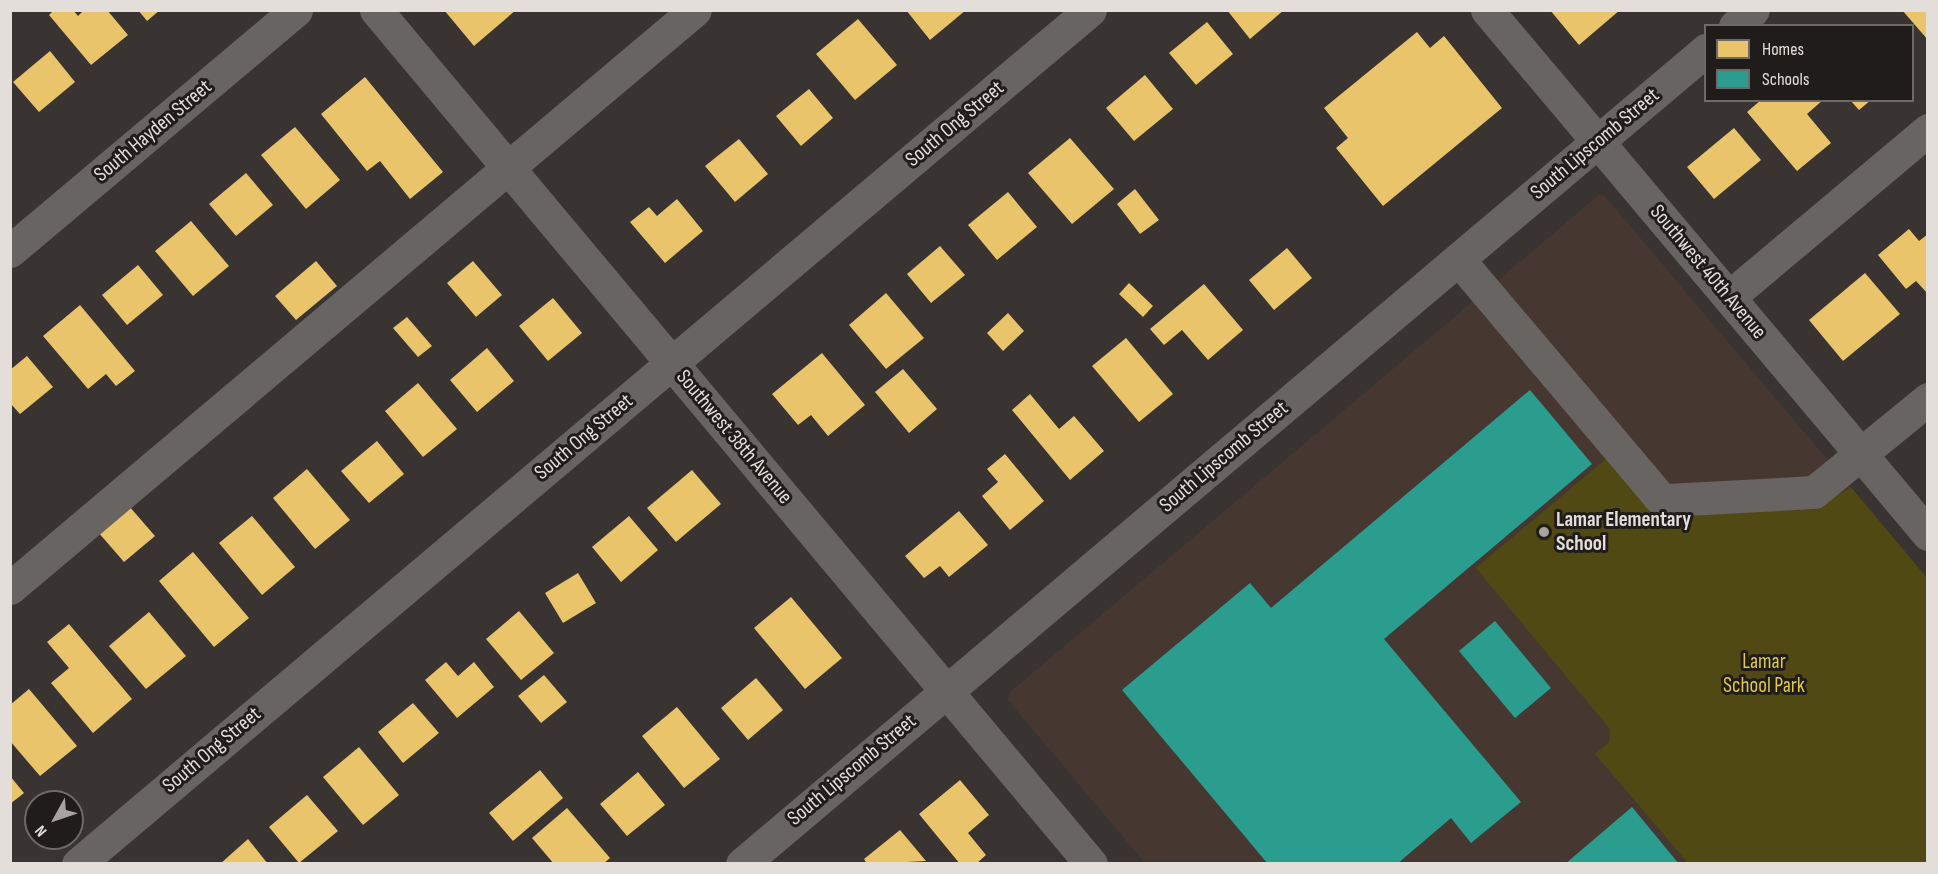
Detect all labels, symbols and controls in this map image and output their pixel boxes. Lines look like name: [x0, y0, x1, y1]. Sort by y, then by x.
legend: [1704, 24, 1914, 102]
text: Homes: [1762, 39, 1804, 60]
text: Schools: [1762, 69, 1809, 90]
street label: South Hayden Street: [89, 75, 217, 187]
street label: South Ong Street: [901, 76, 1009, 172]
street label: South Lipscomb Street: [1526, 83, 1664, 205]
street label: Southwest 40th Avenue: [1645, 200, 1771, 344]
street label: Southwest 38th Avenue: [671, 365, 797, 509]
street label: South Ong Street: [530, 389, 638, 485]
street label: South Lipscomb Street: [1155, 396, 1293, 518]
place label: Lamar Elementary School: [1556, 507, 1691, 557]
marker: Lamar Elementary School: [1537, 525, 1551, 539]
park label: Lamar School Park: [1723, 649, 1805, 699]
street label: South Ong Street: [158, 702, 266, 798]
street label: South Lipscomb Street: [783, 709, 921, 831]
north arrow: [24, 790, 84, 850]
text: N: [31, 821, 51, 840]

